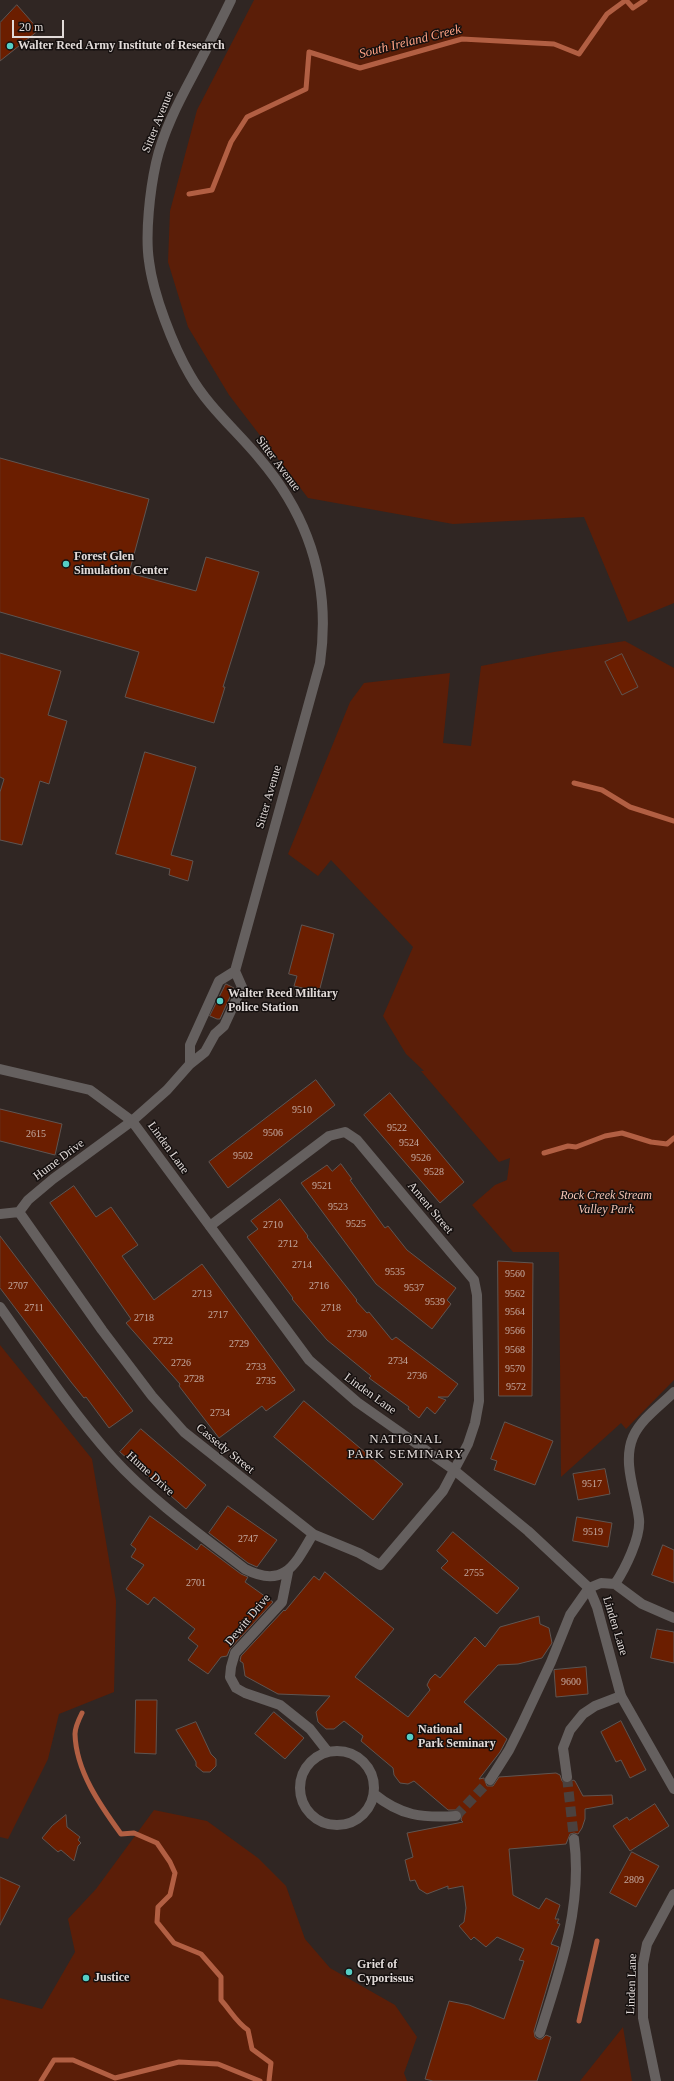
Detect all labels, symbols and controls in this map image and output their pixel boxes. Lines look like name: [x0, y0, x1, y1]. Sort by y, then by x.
scale bar: [14, 12, 66, 38]
text: 20 m: [19, 20, 43, 34]
water label: South Ireland Creek: [357, 22, 463, 62]
place label: Walter Reed Army Institute of Research: [18, 39, 225, 53]
marker: Walter Reed Army Institute of Research: [5, 41, 15, 51]
street label: Sitter Avenue: [139, 89, 177, 155]
street label: Sitter Avenue: [253, 434, 303, 494]
place label: Forest Glen Simulation Center: [74, 550, 168, 578]
marker: Forest Glen Simulation Center: [61, 559, 71, 569]
street label: Sitter Avenue: [253, 764, 285, 830]
place label: Walter Reed Military Police Station: [228, 987, 338, 1015]
marker: Walter Reed Military Police Station: [215, 996, 225, 1006]
house number: 9510: [292, 1104, 312, 1116]
street label: Linden Lane: [144, 1119, 192, 1177]
house number: 9522: [387, 1122, 407, 1134]
house number: 9506: [263, 1127, 283, 1139]
house number: 2615: [26, 1128, 46, 1140]
street label: Hume Drive: [31, 1136, 87, 1184]
house number: 9524: [399, 1137, 419, 1149]
house number: 9502: [233, 1150, 253, 1162]
house number: 9526: [411, 1152, 431, 1164]
house number: 9528: [424, 1166, 444, 1178]
street label: Ament Street: [404, 1179, 456, 1237]
house number: 9521: [312, 1180, 332, 1192]
park label: Rock Creek Stream Valley Park: [560, 1189, 652, 1217]
house number: 9523: [328, 1201, 348, 1213]
house number: 9525: [346, 1218, 366, 1230]
house number: 2710: [263, 1219, 283, 1231]
house number: 2712: [278, 1238, 298, 1250]
house number: 2714: [292, 1259, 312, 1271]
house number: 9535: [385, 1266, 405, 1278]
house number: 9560: [505, 1268, 525, 1280]
house number: 2707: [8, 1280, 28, 1292]
house number: 2716: [309, 1280, 329, 1292]
house number: 9537: [404, 1282, 424, 1294]
house number: 2713: [192, 1288, 212, 1300]
house number: 9562: [505, 1288, 525, 1300]
house number: 9539: [425, 1296, 445, 1308]
house number: 2711: [24, 1302, 44, 1314]
house number: 2718: [321, 1302, 341, 1314]
house number: 9564: [505, 1306, 525, 1318]
house number: 2717: [208, 1309, 228, 1321]
house number: 2718: [134, 1312, 154, 1324]
house number: 9566: [505, 1325, 525, 1337]
house number: 2730: [347, 1328, 367, 1340]
house number: 2722: [153, 1335, 173, 1347]
house number: 2729: [229, 1338, 249, 1350]
house number: 9568: [505, 1344, 525, 1356]
house number: 2734: [388, 1355, 408, 1367]
house number: 2726: [171, 1357, 191, 1369]
house number: 2733: [246, 1361, 266, 1373]
house number: 9570: [505, 1363, 525, 1375]
street label: Linden Lane: [341, 1370, 399, 1418]
house number: 2736: [407, 1370, 427, 1382]
house number: 2728: [184, 1373, 204, 1385]
house number: 2735: [256, 1375, 276, 1387]
house number: 9572: [506, 1381, 526, 1393]
house number: 2734: [210, 1407, 230, 1419]
street label: Cassedy Street: [193, 1421, 257, 1477]
district label: NATIONAL PARK SEMINARY: [348, 1432, 464, 1463]
street label: Hume Drive: [123, 1449, 177, 1499]
house number: 9517: [582, 1478, 602, 1490]
house number: 9519: [583, 1526, 603, 1538]
house number: 2747: [238, 1533, 258, 1545]
house number: 2755: [464, 1567, 484, 1579]
house number: 2701: [186, 1577, 206, 1589]
street label: Dewitt Drive: [222, 1591, 274, 1649]
street label: Linden Lane: [599, 1595, 631, 1657]
house number: 9600: [561, 1676, 581, 1688]
place label: National Park Seminary: [418, 1723, 496, 1751]
marker: National Park Seminary: [405, 1732, 415, 1742]
house number: 2809: [624, 1874, 644, 1886]
street label: Linden Lane: [624, 1953, 640, 2015]
place label: Grief of Cyporissus: [357, 1958, 414, 1986]
marker: Grief of Cyporissus: [344, 1967, 354, 1977]
place label: Justice: [94, 1971, 129, 1985]
marker: Justice: [81, 1973, 91, 1983]

